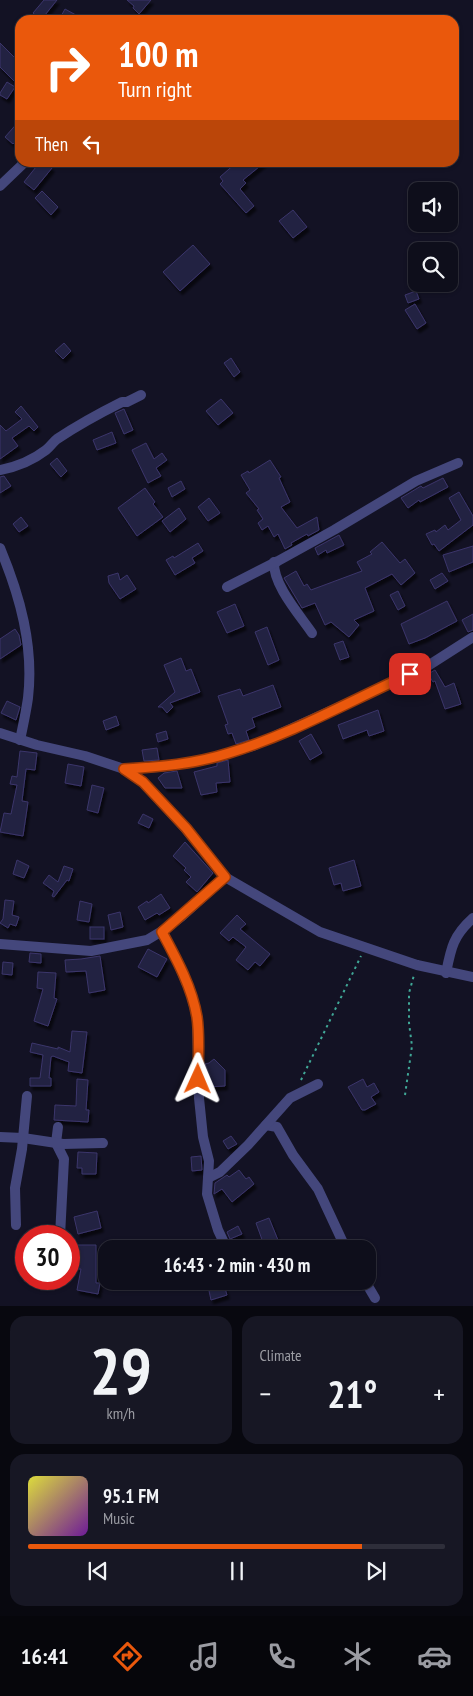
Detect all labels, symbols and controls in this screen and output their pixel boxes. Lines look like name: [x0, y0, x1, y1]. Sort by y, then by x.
text: 100 m: [118, 31, 199, 77]
icon: right: [35, 35, 100, 100]
text: Turn right: [118, 75, 192, 103]
icon: left: [78, 130, 106, 158]
text: Then: [35, 132, 68, 156]
map controls: [408, 182, 458, 292]
button: sound: [408, 182, 458, 232]
button: search: [408, 242, 458, 292]
pin: [389, 653, 431, 695]
icon: arrive: [396, 660, 424, 688]
position arrow: [171, 1052, 223, 1104]
speed limit sign: 30: [15, 1225, 80, 1290]
text: 16:43 · 2 min · 430 m: [164, 1253, 310, 1277]
text: 29: [90, 1328, 152, 1412]
text: Climate: [260, 1345, 302, 1365]
text: 21°: [327, 1369, 377, 1418]
text: −: [260, 1375, 271, 1412]
text: +: [433, 1375, 445, 1412]
text: km/h: [107, 1403, 135, 1423]
text: 95.1 FM: [103, 1484, 159, 1508]
text: Music: [103, 1508, 135, 1528]
icon: previous: [84, 1557, 112, 1585]
icon: pause: [223, 1557, 251, 1585]
icon: next: [362, 1557, 390, 1585]
icon: directions: [110, 1639, 145, 1674]
icon: music: [187, 1639, 222, 1674]
icon: phone: [264, 1639, 299, 1674]
icon: climate: [340, 1639, 375, 1674]
icon: car: [417, 1639, 452, 1674]
text: 16:41: [21, 1642, 68, 1670]

